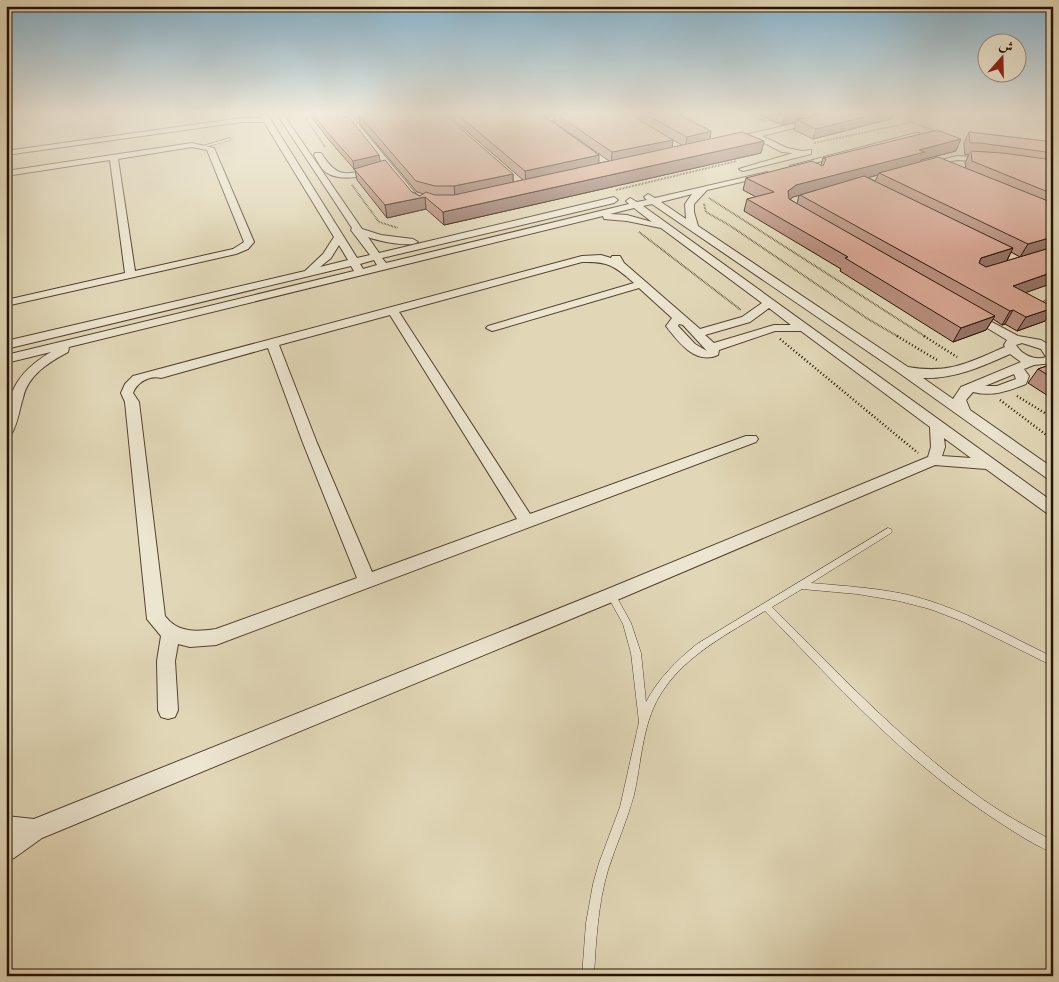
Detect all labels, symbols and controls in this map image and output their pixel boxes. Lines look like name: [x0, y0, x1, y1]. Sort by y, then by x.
north arrow: [976, 32, 1026, 82]
text: ش: [996, 36, 1016, 58]

